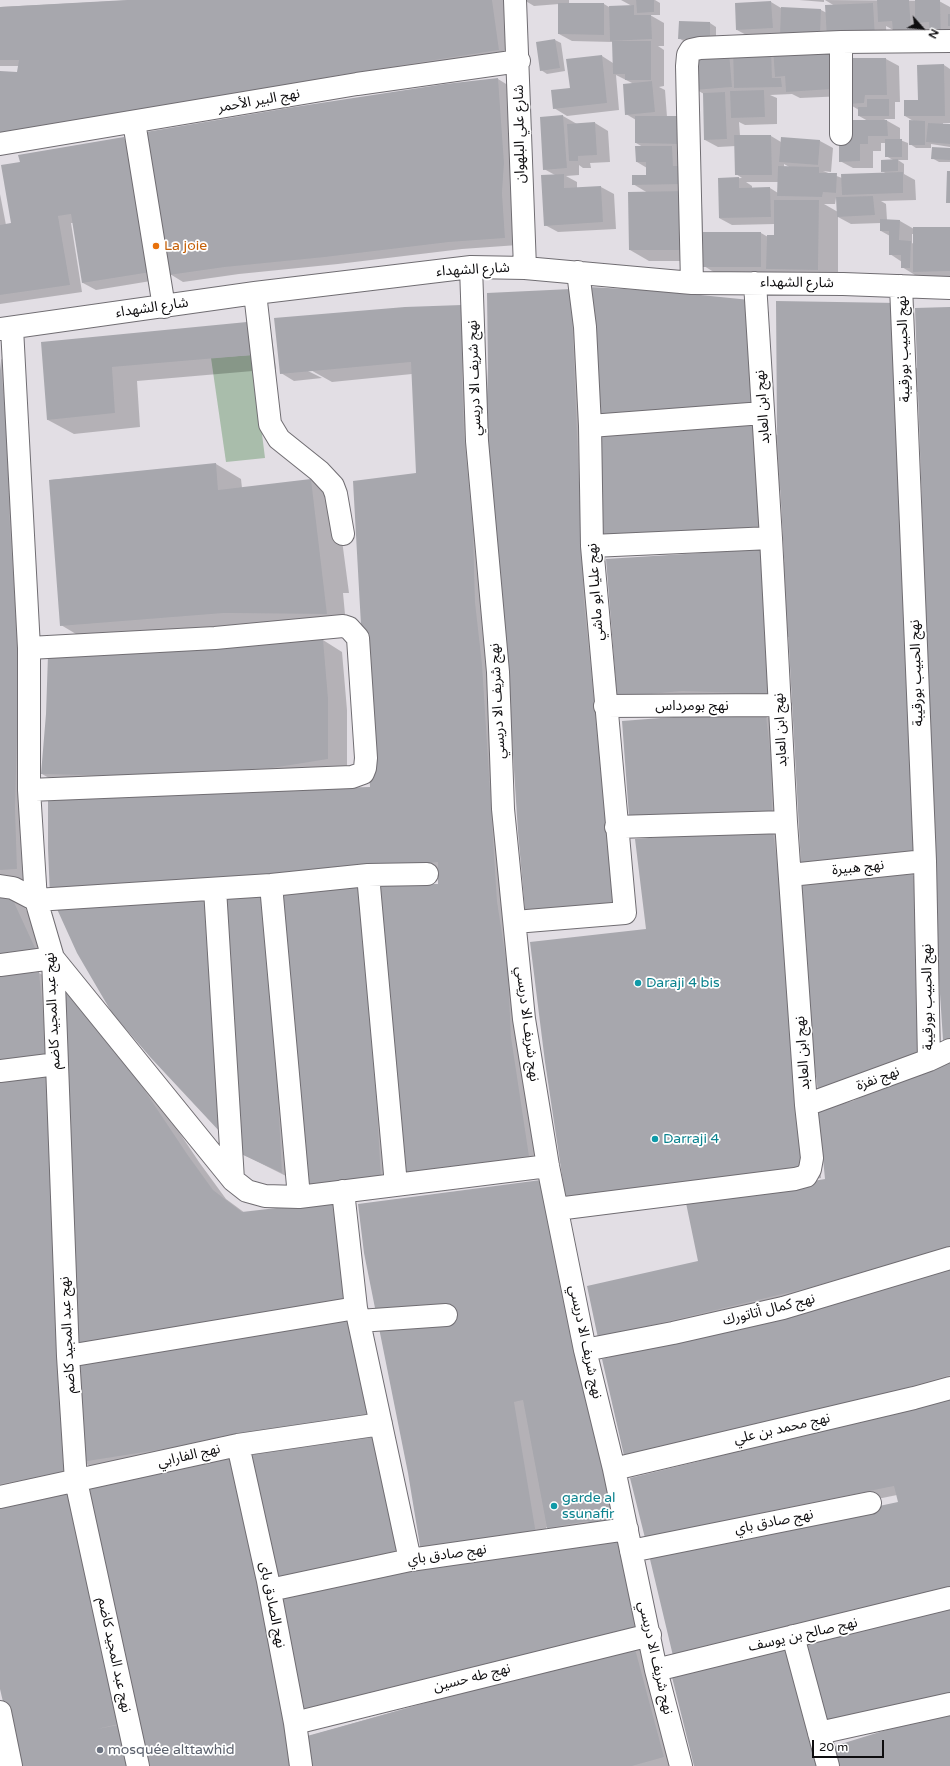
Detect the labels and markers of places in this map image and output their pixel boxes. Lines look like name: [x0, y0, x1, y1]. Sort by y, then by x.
place label: La joie: [164, 238, 207, 254]
marker: La joie: [151, 241, 161, 251]
place label: Daraji 4 bis: [646, 975, 720, 991]
marker: Daraji 4 bis: [633, 978, 643, 988]
place label: Darraji 4: [663, 1131, 719, 1147]
marker: Darraji 4: [650, 1134, 660, 1144]
place label: garde al ssunafir: [562, 1490, 616, 1522]
marker: garde al ssunafir: [549, 1501, 559, 1511]
place label: mosquée alttawhid: [108, 1742, 235, 1758]
marker: mosquée alttawhid: [95, 1745, 105, 1755]

